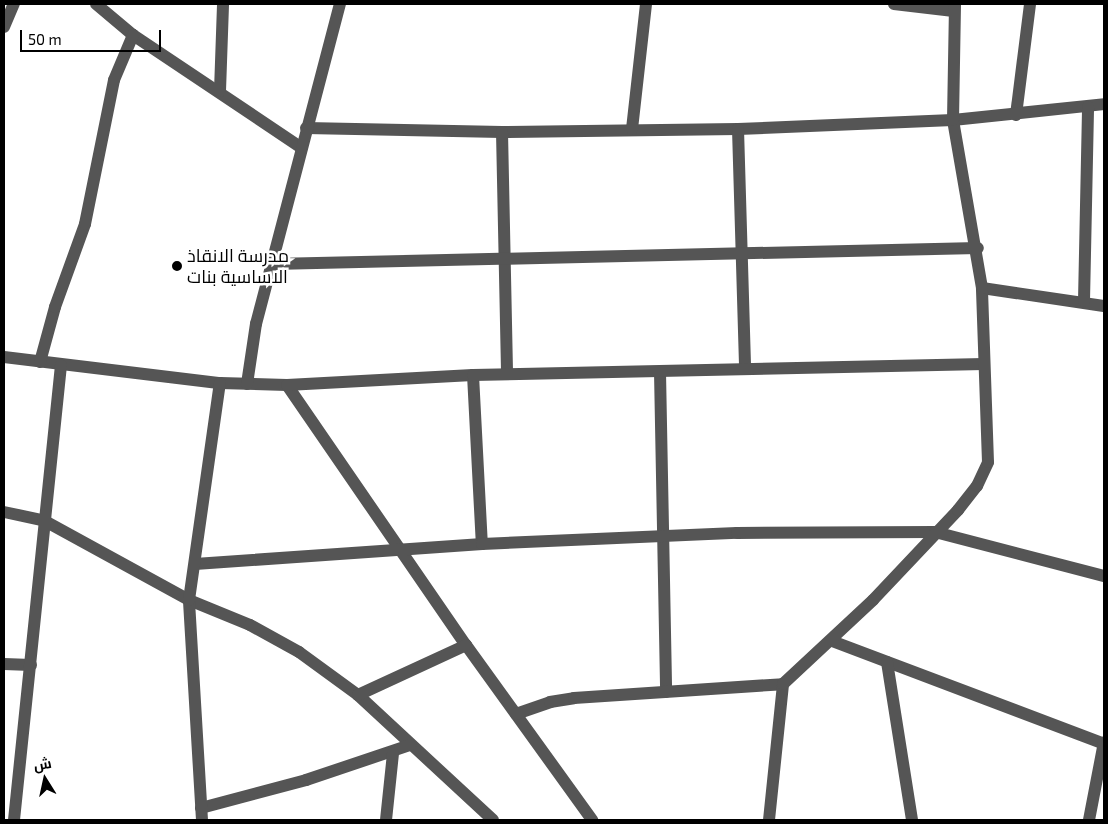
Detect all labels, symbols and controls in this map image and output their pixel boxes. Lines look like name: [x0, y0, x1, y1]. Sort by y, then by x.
scale bar: [22, 20, 164, 52]
text: 50 m: [28, 30, 62, 48]
place label: مدرسة الانقاذ الاساسية بنات: [187, 245, 289, 288]
marker: مدرسة الانقاذ الاساسية بنات: [171, 260, 183, 272]
north arrow: [20, 754, 70, 804]
text: ش: [32, 754, 53, 774]

